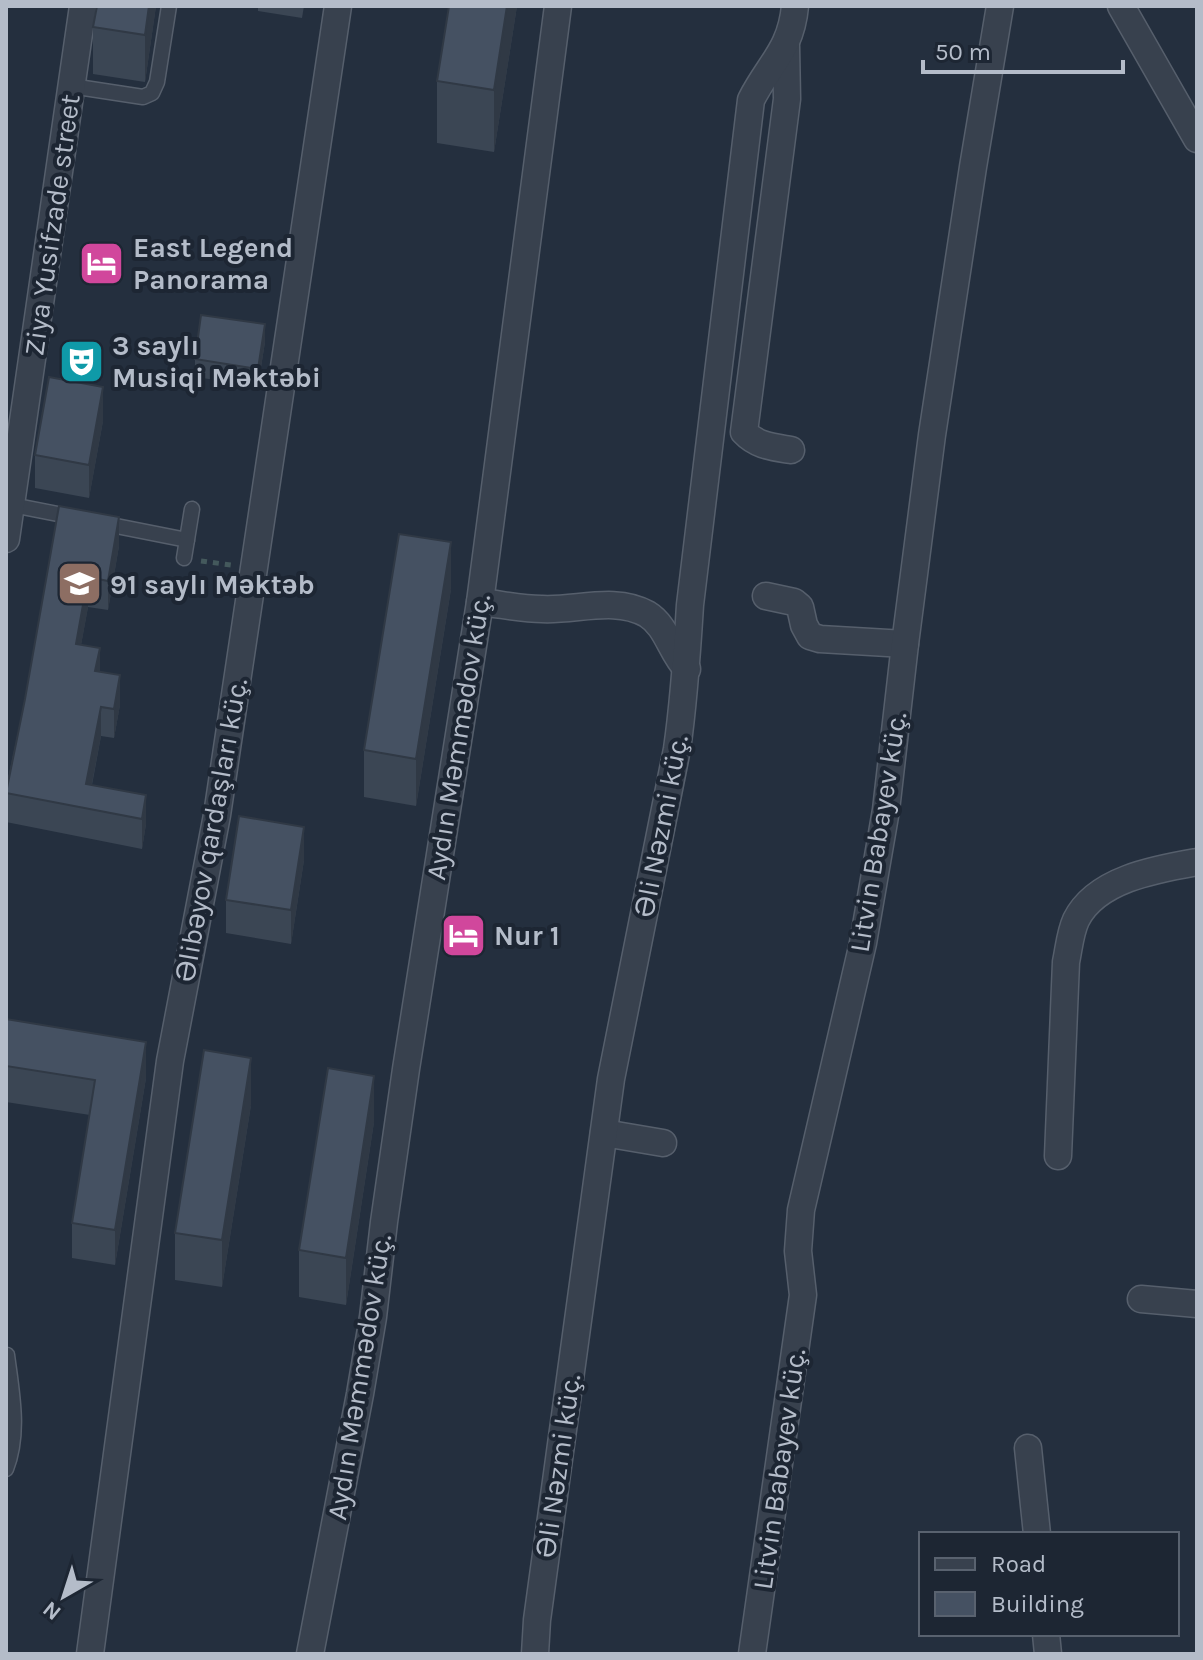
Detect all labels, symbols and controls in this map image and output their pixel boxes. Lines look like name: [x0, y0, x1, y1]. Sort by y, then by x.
scale bar: [923, 24, 1123, 74]
text: 50 m: [935, 38, 991, 66]
street label: Ziya Yusifzade street: [17, 92, 87, 358]
place label: East Legend Panorama: [133, 231, 293, 296]
hotel icon: East Legend Panorama: [78, 239, 126, 287]
place label: 3 saylı Musiqi Məktəbi: [112, 329, 321, 394]
theatre icon: 3 saylı Musiqi Məktəbi: [57, 337, 105, 385]
school or university icon: 91 saylı Məktəb: [55, 560, 103, 608]
place label: 91 saylı Məktəb: [110, 568, 315, 601]
street label: Aydın Məmmədov küç.: [419, 592, 497, 882]
street label: Əlibəyov qardaşları küç.: [168, 676, 254, 984]
street label: Litvin Babayev küç.: [843, 709, 913, 955]
street label: Əli Nəzmi küç.: [627, 732, 695, 920]
hotel icon: Nur 1: [439, 911, 487, 959]
place label: Nur 1: [494, 919, 560, 952]
street label: Aydın Məmmədov küç.: [320, 1232, 398, 1522]
street label: Litvin Babayev küç.: [746, 1346, 812, 1592]
street label: Əli Nəzmi küç.: [529, 1372, 587, 1560]
legend: [919, 1532, 1179, 1636]
text: Road: [991, 1550, 1046, 1578]
north arrow: [24, 1556, 104, 1636]
text: Building: [991, 1590, 1084, 1618]
text: N: [38, 1596, 66, 1626]

